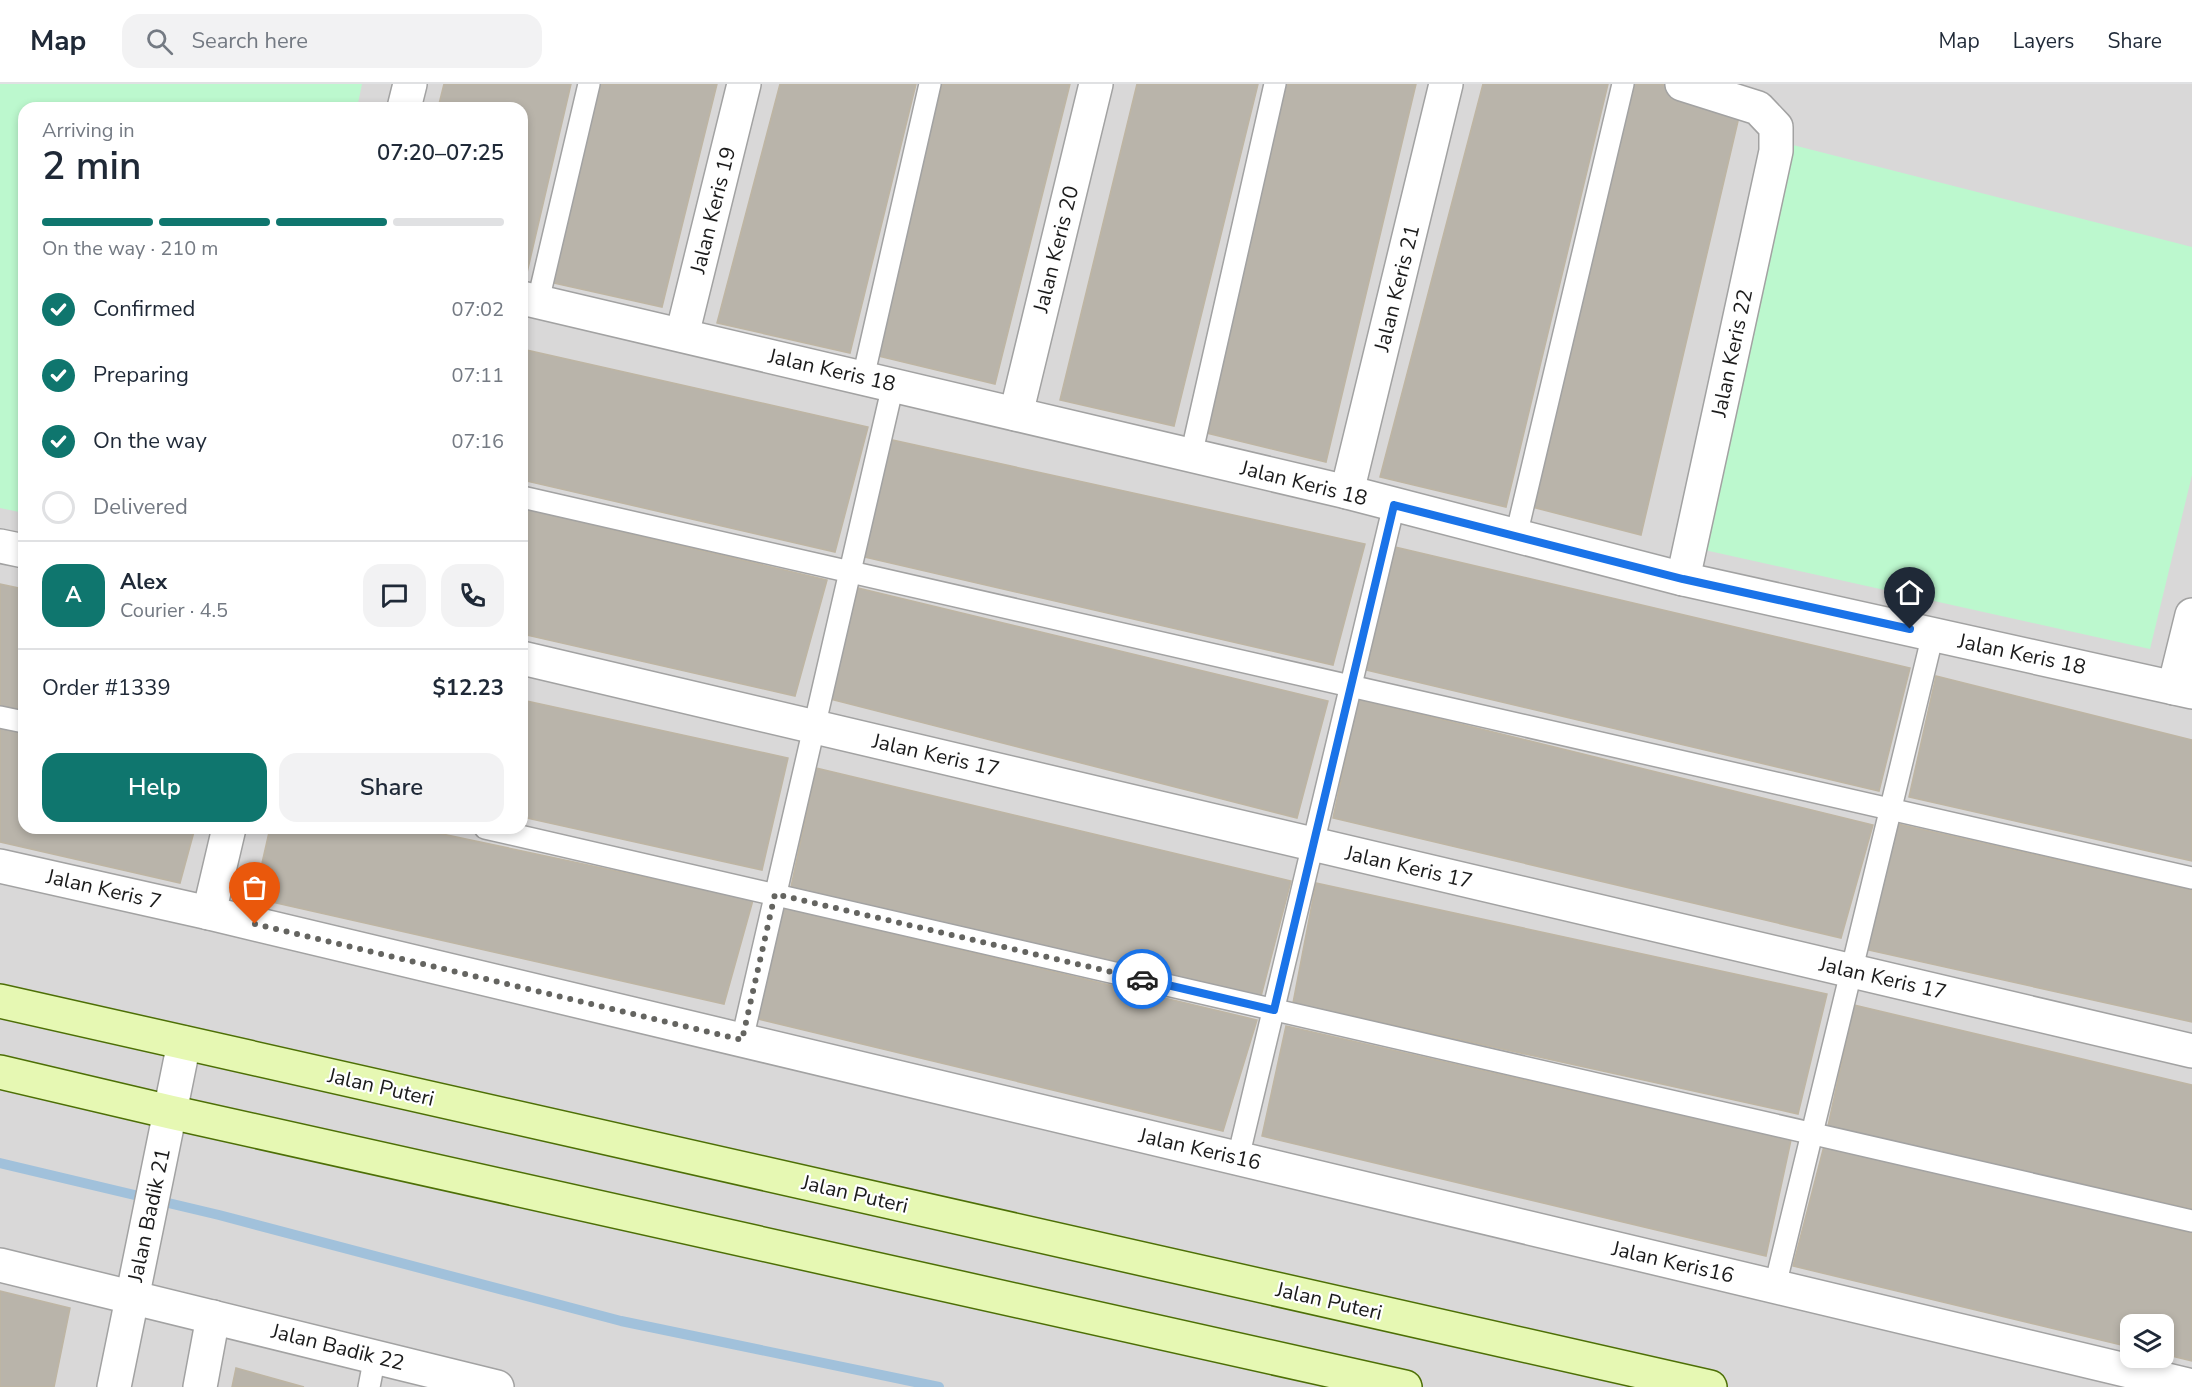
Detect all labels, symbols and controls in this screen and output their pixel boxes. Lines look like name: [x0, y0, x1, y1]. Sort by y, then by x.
search box: [122, 14, 542, 68]
text: Map: [30, 22, 86, 60]
icon: search: [143, 25, 176, 58]
text: Search here: [191, 26, 308, 56]
text: Map: [1938, 27, 1980, 55]
text: Layers: [2013, 27, 2074, 55]
text: Share: [2107, 27, 2162, 55]
text: Arriving in: [42, 117, 135, 144]
text: 07:20–07:25: [377, 138, 504, 168]
text: 2 min: [42, 140, 141, 193]
street label: Jalan Keris 19: [683, 144, 742, 277]
street label: Jalan Keris 20: [1026, 183, 1085, 316]
street label: Jalan Keris 21: [1367, 222, 1426, 355]
text: On the way · 210 m: [42, 235, 218, 262]
street label: Jalan Keris 22: [1705, 287, 1759, 420]
icon: check: [42, 293, 75, 326]
text: Confirmed: [93, 294, 195, 324]
text: 07:02: [451, 296, 504, 323]
street label: Jalan Keris 18: [765, 342, 898, 398]
icon: check: [42, 359, 75, 392]
text: Preparing: [93, 360, 189, 390]
text: 07:11: [451, 362, 504, 389]
icon: check: [42, 425, 75, 458]
text: On the way: [93, 426, 207, 456]
text: 07:16: [451, 428, 504, 455]
street label: Jalan Keris 18: [1237, 453, 1370, 512]
text: Delivered: [93, 492, 188, 522]
button: chat: [363, 564, 426, 627]
button: phone: [441, 564, 504, 627]
text: Alex: [120, 567, 167, 597]
pin: [1884, 567, 1935, 629]
icon: home: [1893, 576, 1926, 609]
text: A: [65, 580, 82, 610]
text: Courier · 4.5: [120, 597, 228, 624]
street label: Jalan Keris 18: [1955, 627, 2088, 681]
text: Order #1339: [42, 673, 171, 703]
text: $12.23: [433, 673, 504, 703]
street label: Jalan Keris 17: [869, 727, 1002, 783]
button: Help: [42, 753, 267, 822]
button: Share: [279, 753, 504, 822]
street label: Jalan Keris 17: [1342, 839, 1475, 895]
street label: Jalan Keris 7: [43, 862, 164, 916]
pin: [229, 862, 280, 924]
icon: bag: [238, 871, 271, 904]
courier: [1112, 949, 1172, 1009]
street label: Jalan Keris 17: [1816, 950, 1949, 1006]
icon: car: [1126, 963, 1159, 996]
street label: Jalan Puteri: [324, 1061, 437, 1113]
street label: Jalan Keris16: [1135, 1121, 1264, 1177]
street label: Jalan Badik 21: [121, 1145, 177, 1285]
street label: Jalan Puteri: [798, 1168, 911, 1220]
street label: Jalan Keris16: [1608, 1234, 1737, 1290]
street label: Jalan Puteri: [1272, 1275, 1385, 1327]
map controls: [2120, 1314, 2174, 1368]
button: layers: [2120, 1314, 2174, 1368]
street label: Jalan Badik 22: [268, 1317, 407, 1377]

